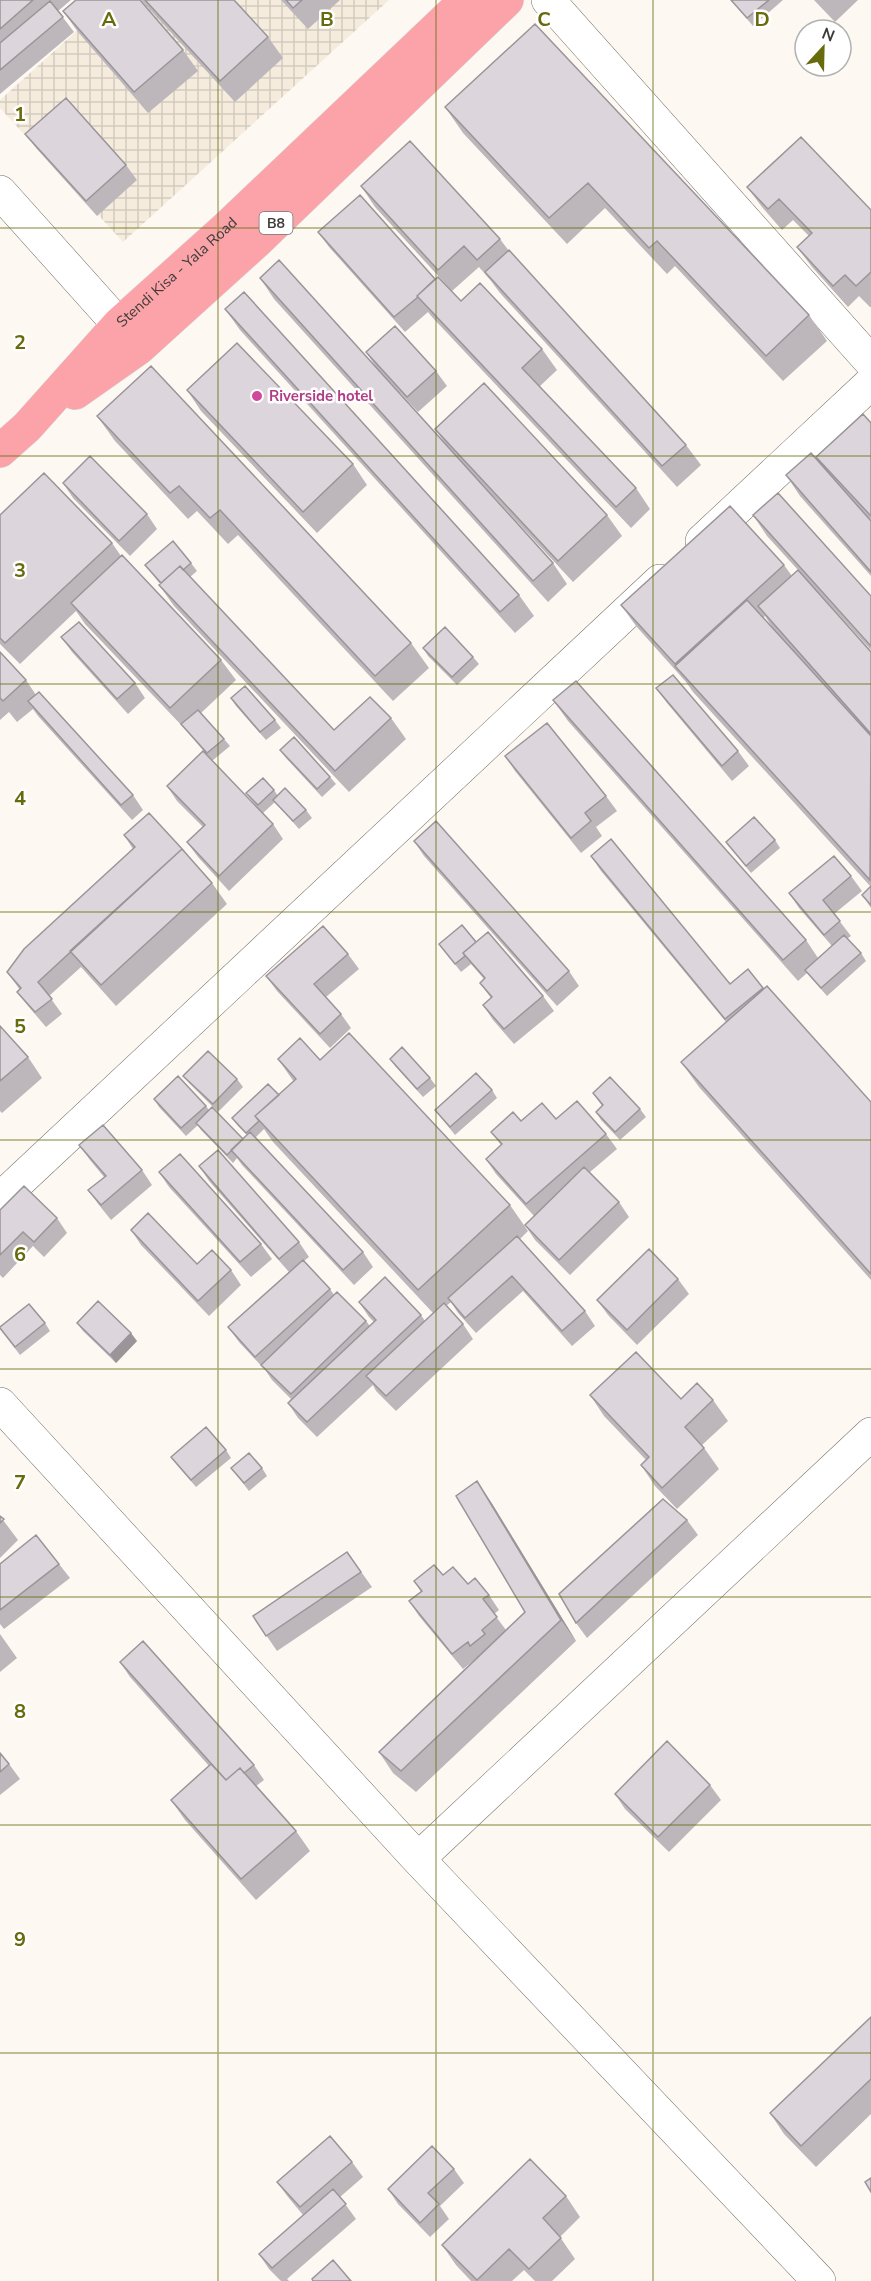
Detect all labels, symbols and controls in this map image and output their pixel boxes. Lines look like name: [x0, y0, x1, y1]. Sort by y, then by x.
text: A: [102, 6, 117, 33]
text: B: [320, 6, 334, 33]
text: C: [537, 6, 551, 33]
text: D: [754, 6, 770, 33]
north arrow: [793, 18, 853, 78]
text: N: [819, 23, 838, 47]
text: 1: [14, 101, 26, 128]
street label: Stendi Kisa - Yala Road: [112, 212, 242, 332]
road number: B8: [260, 212, 292, 234]
text: 2: [14, 329, 26, 356]
place label: Riverside hotel: [269, 386, 373, 406]
marker: Riverside hotel: [250, 389, 264, 403]
text: 3: [14, 557, 26, 584]
text: 4: [14, 785, 26, 812]
text: 5: [14, 1013, 26, 1040]
text: 6: [14, 1241, 26, 1268]
text: 7: [14, 1469, 26, 1496]
text: 8: [14, 1698, 26, 1725]
text: 9: [14, 1926, 26, 1953]

